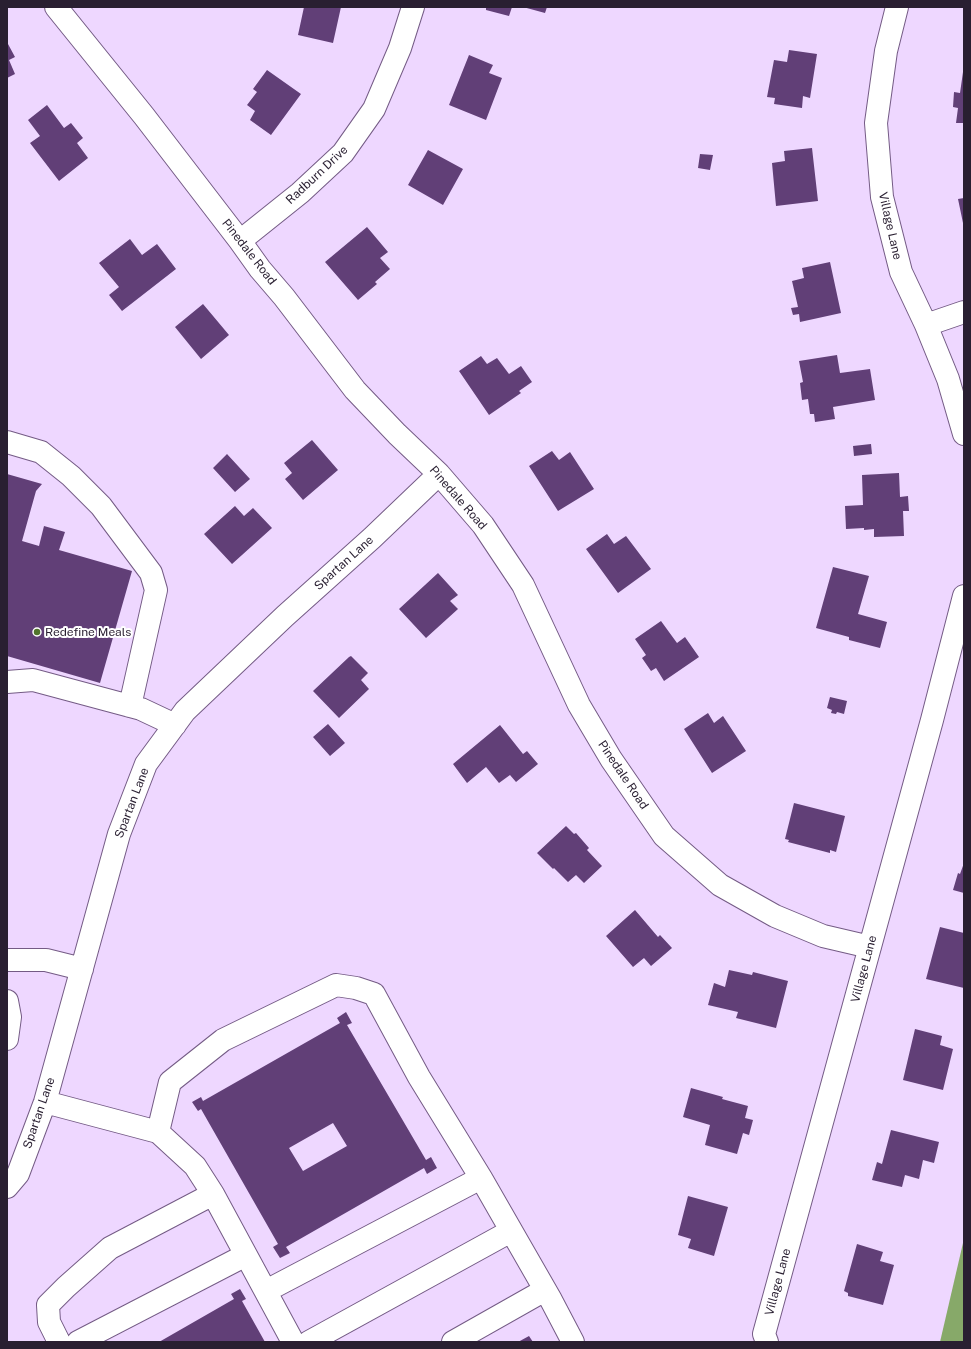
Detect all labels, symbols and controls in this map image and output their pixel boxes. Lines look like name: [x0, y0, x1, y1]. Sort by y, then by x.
street label: Radburn Drive: [283, 143, 351, 207]
street label: Village Lane: [875, 191, 905, 261]
street label: Pinedale Road: [219, 216, 279, 288]
street label: Pinedale Road: [426, 463, 490, 533]
street label: Spartan Lane: [312, 533, 376, 593]
place label: Redefine Meals: [45, 625, 131, 639]
marker: Redefine Meals: [32, 627, 42, 637]
street label: Pinedale Road: [595, 738, 651, 812]
street label: Spartan Lane: [112, 766, 152, 840]
street label: Village Lane: [848, 934, 880, 1004]
street label: Spartan Lane: [20, 1075, 58, 1151]
street label: Village Lane: [762, 1247, 794, 1317]

